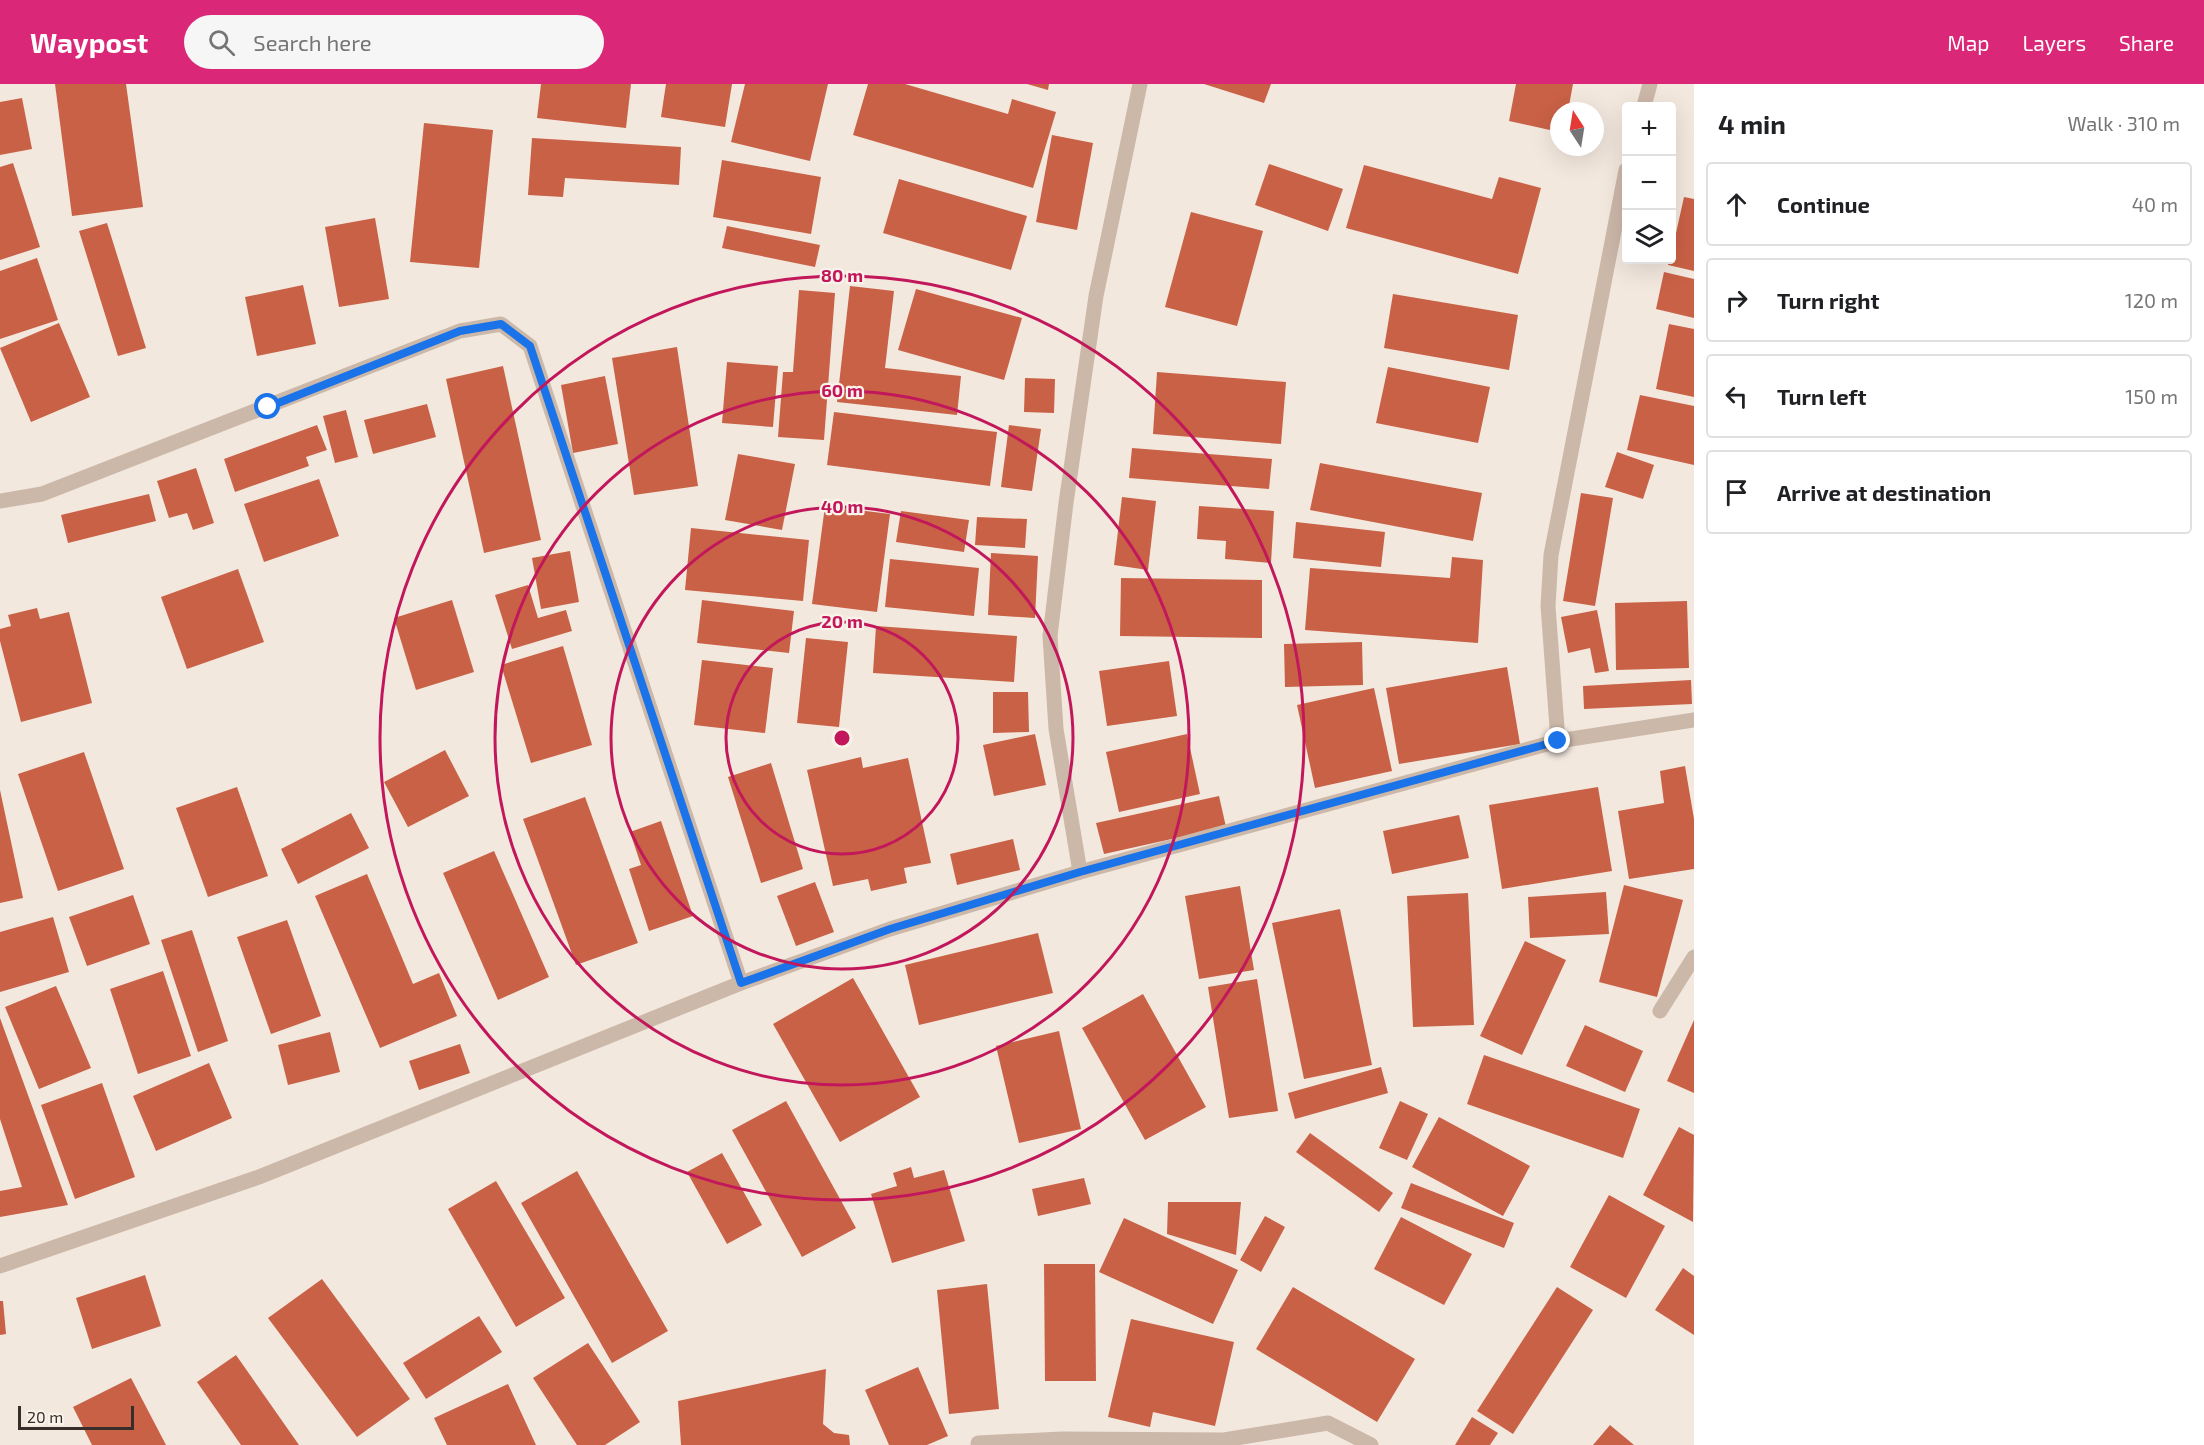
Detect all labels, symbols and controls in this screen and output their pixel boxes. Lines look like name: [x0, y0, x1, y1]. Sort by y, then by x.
search box: [184, 15, 604, 69]
text: Waypost: [30, 25, 148, 59]
icon: search: [205, 26, 238, 59]
text: Search here: [253, 29, 372, 55]
text: Map: [1947, 30, 1989, 55]
text: Layers: [2022, 30, 2086, 55]
text: Share: [2119, 30, 2174, 55]
north arrow: [1550, 102, 1604, 156]
map controls: [1622, 102, 1676, 264]
button: +: [1622, 102, 1676, 156]
text: 4 min: [1718, 108, 1786, 139]
text: Walk · 310 m: [2068, 111, 2180, 135]
button: −: [1622, 156, 1676, 210]
icon: ahead: [1720, 188, 1753, 221]
text: Continue: [1777, 191, 1870, 217]
text: 40 m: [2132, 192, 2178, 216]
button: layers: [1622, 210, 1676, 264]
text: 80 m: [821, 264, 863, 286]
icon: right: [1720, 284, 1753, 317]
text: Turn right: [1777, 287, 1879, 313]
text: 120 m: [2125, 288, 2178, 312]
text: 60 m: [821, 379, 863, 401]
icon: left: [1720, 380, 1753, 413]
text: Turn left: [1777, 383, 1866, 409]
text: 150 m: [2125, 384, 2178, 408]
route start: [254, 393, 280, 419]
icon: arrive: [1720, 476, 1753, 509]
text: Arrive at destination: [1777, 479, 1991, 505]
text: 40 m: [821, 495, 863, 517]
text: 20 m: [821, 610, 863, 632]
route end: [1544, 727, 1570, 753]
centre of rings: [832, 728, 852, 748]
scale bar: [18, 1403, 134, 1430]
text: 20 m: [27, 1407, 63, 1426]

